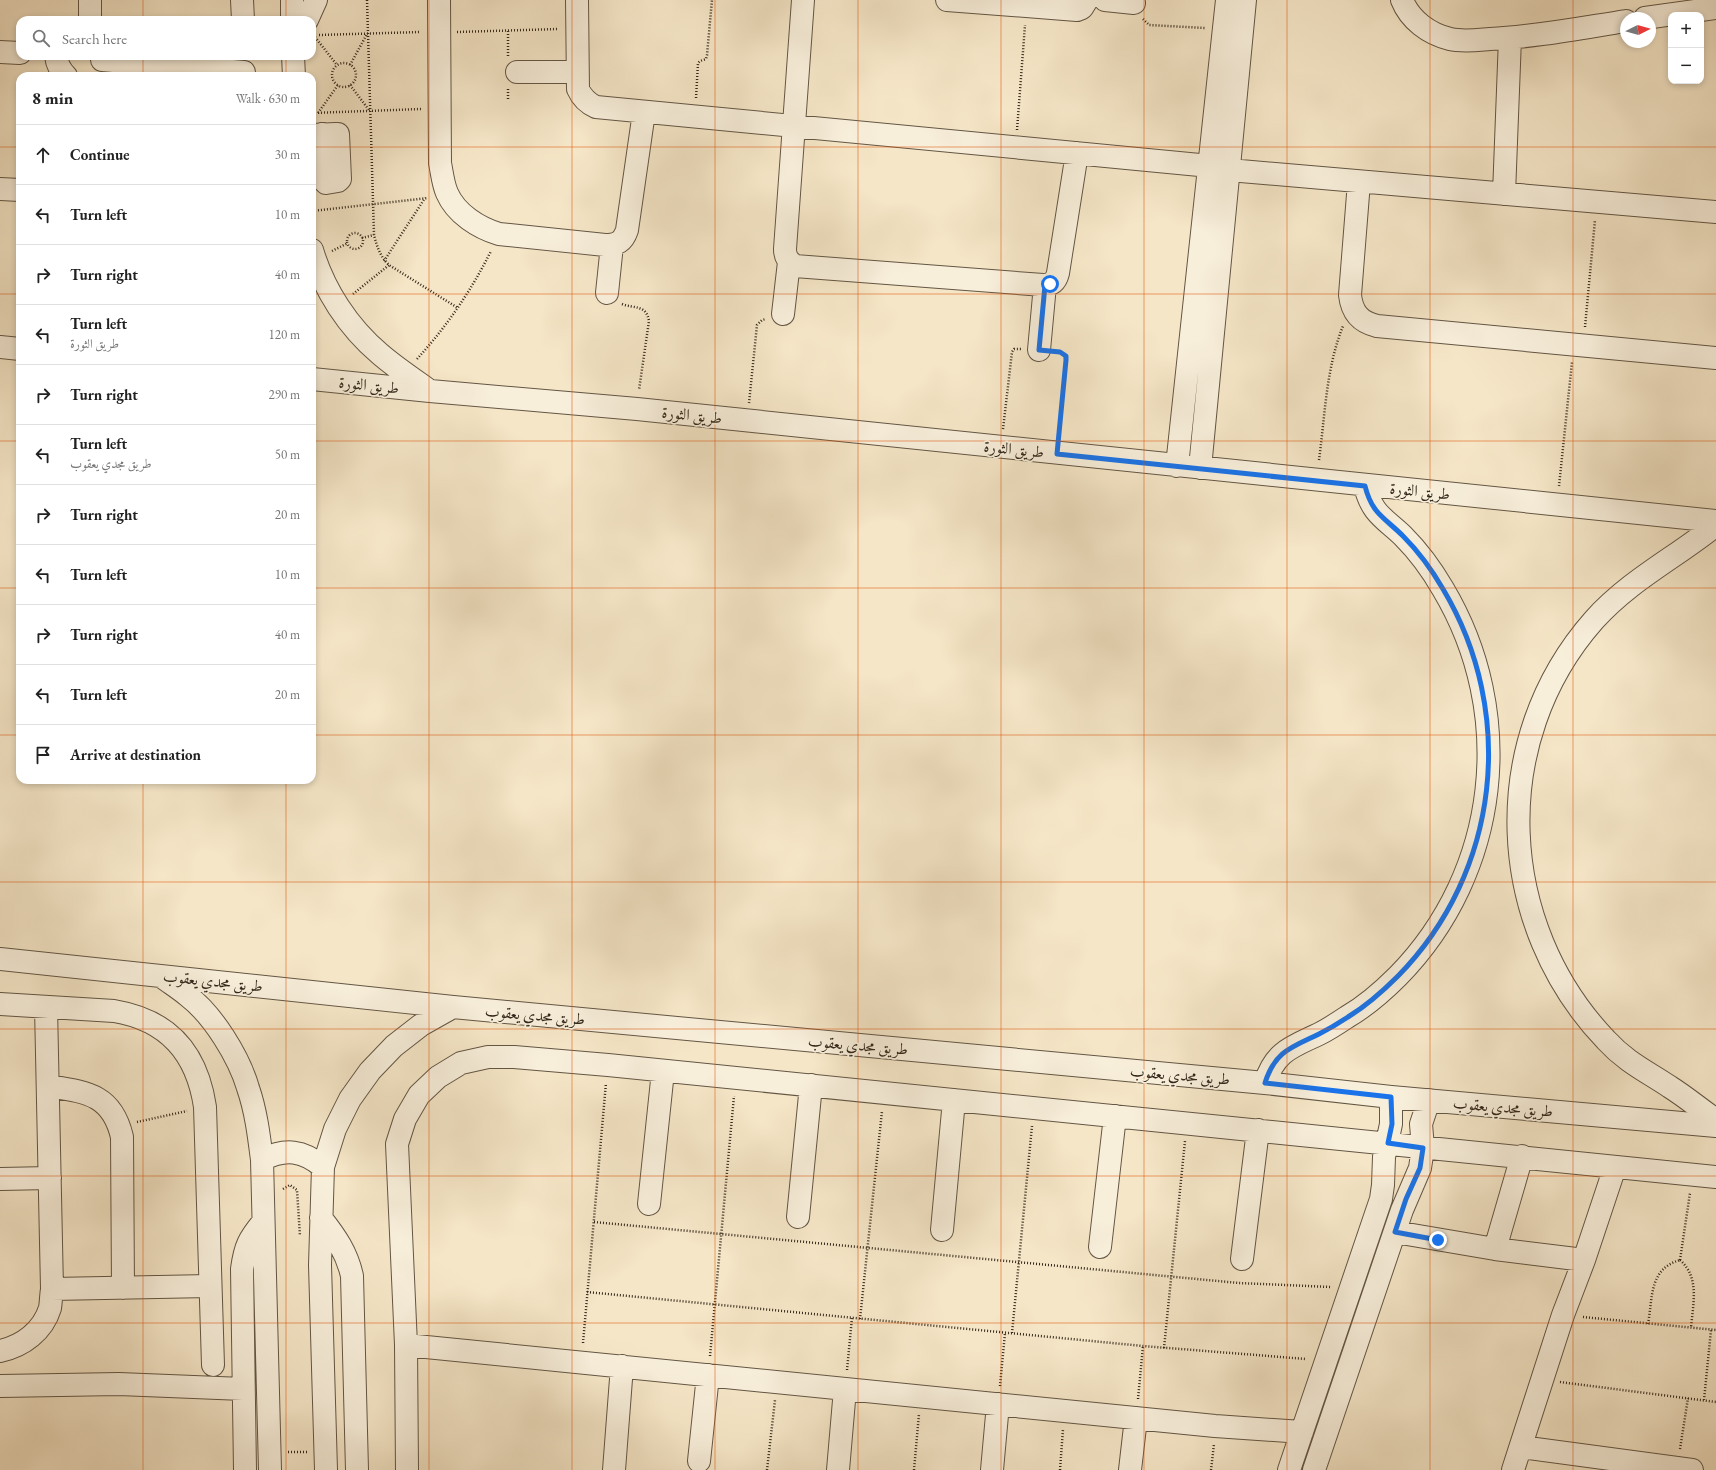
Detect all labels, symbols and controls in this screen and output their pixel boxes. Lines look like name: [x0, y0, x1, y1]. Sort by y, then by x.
north arrow: [1620, 12, 1656, 48]
map controls: [1668, 12, 1704, 84]
button: +: [1668, 12, 1704, 48]
search box: [16, 16, 316, 60]
icon: search: [30, 27, 52, 49]
text: Search here: [62, 29, 127, 48]
button: −: [1668, 48, 1704, 84]
text: 8 min: [32, 87, 73, 109]
text: Walk · 630 m: [236, 90, 300, 107]
icon: ahead: [32, 144, 54, 166]
text: Continue: [70, 145, 130, 164]
text: 30 m: [275, 146, 300, 163]
icon: left: [32, 204, 54, 226]
text: Turn left: [70, 205, 127, 224]
text: 10 m: [275, 206, 300, 223]
icon: right: [32, 264, 54, 286]
text: Turn right: [70, 265, 138, 284]
text: 40 m: [275, 266, 300, 283]
route start: [1041, 275, 1059, 293]
text: Turn left: [70, 314, 127, 333]
icon: left: [32, 324, 54, 346]
text: 120 m: [269, 326, 300, 343]
text: طريق الثورة: [70, 335, 119, 352]
street label: طريق الثورة: [338, 371, 400, 399]
icon: right: [32, 384, 54, 406]
text: Turn right: [70, 385, 138, 404]
text: 290 m: [269, 386, 300, 403]
street label: طريق الثورة: [661, 401, 723, 429]
text: Turn left: [70, 434, 127, 453]
street label: طريق الثورة: [983, 435, 1045, 463]
icon: left: [32, 444, 54, 466]
text: 50 m: [275, 446, 300, 463]
text: طريق مجدي يعقوب: [70, 455, 152, 472]
street label: طريق الثورة: [1389, 477, 1451, 505]
icon: right: [32, 504, 54, 526]
text: Turn right: [70, 505, 138, 524]
text: 20 m: [275, 506, 300, 523]
icon: left: [32, 564, 54, 586]
text: Turn left: [70, 565, 127, 584]
text: 10 m: [275, 566, 300, 583]
icon: right: [32, 624, 54, 646]
text: Turn right: [70, 625, 138, 644]
text: 40 m: [275, 626, 300, 643]
icon: left: [32, 684, 54, 706]
text: Turn left: [70, 685, 127, 704]
text: 20 m: [275, 686, 300, 703]
icon: arrive: [32, 744, 54, 766]
text: Arrive at destination: [70, 745, 201, 764]
street label: طريق مجدي يعقوب: [162, 965, 264, 999]
street label: طريق مجدي يعقوب: [484, 1000, 586, 1032]
street label: طريق مجدي يعقوب: [807, 1030, 909, 1062]
street label: طريق مجدي يعقوب: [1129, 1060, 1231, 1092]
street label: طريق مجدي يعقوب: [1452, 1092, 1554, 1124]
route end: [1429, 1231, 1447, 1249]

